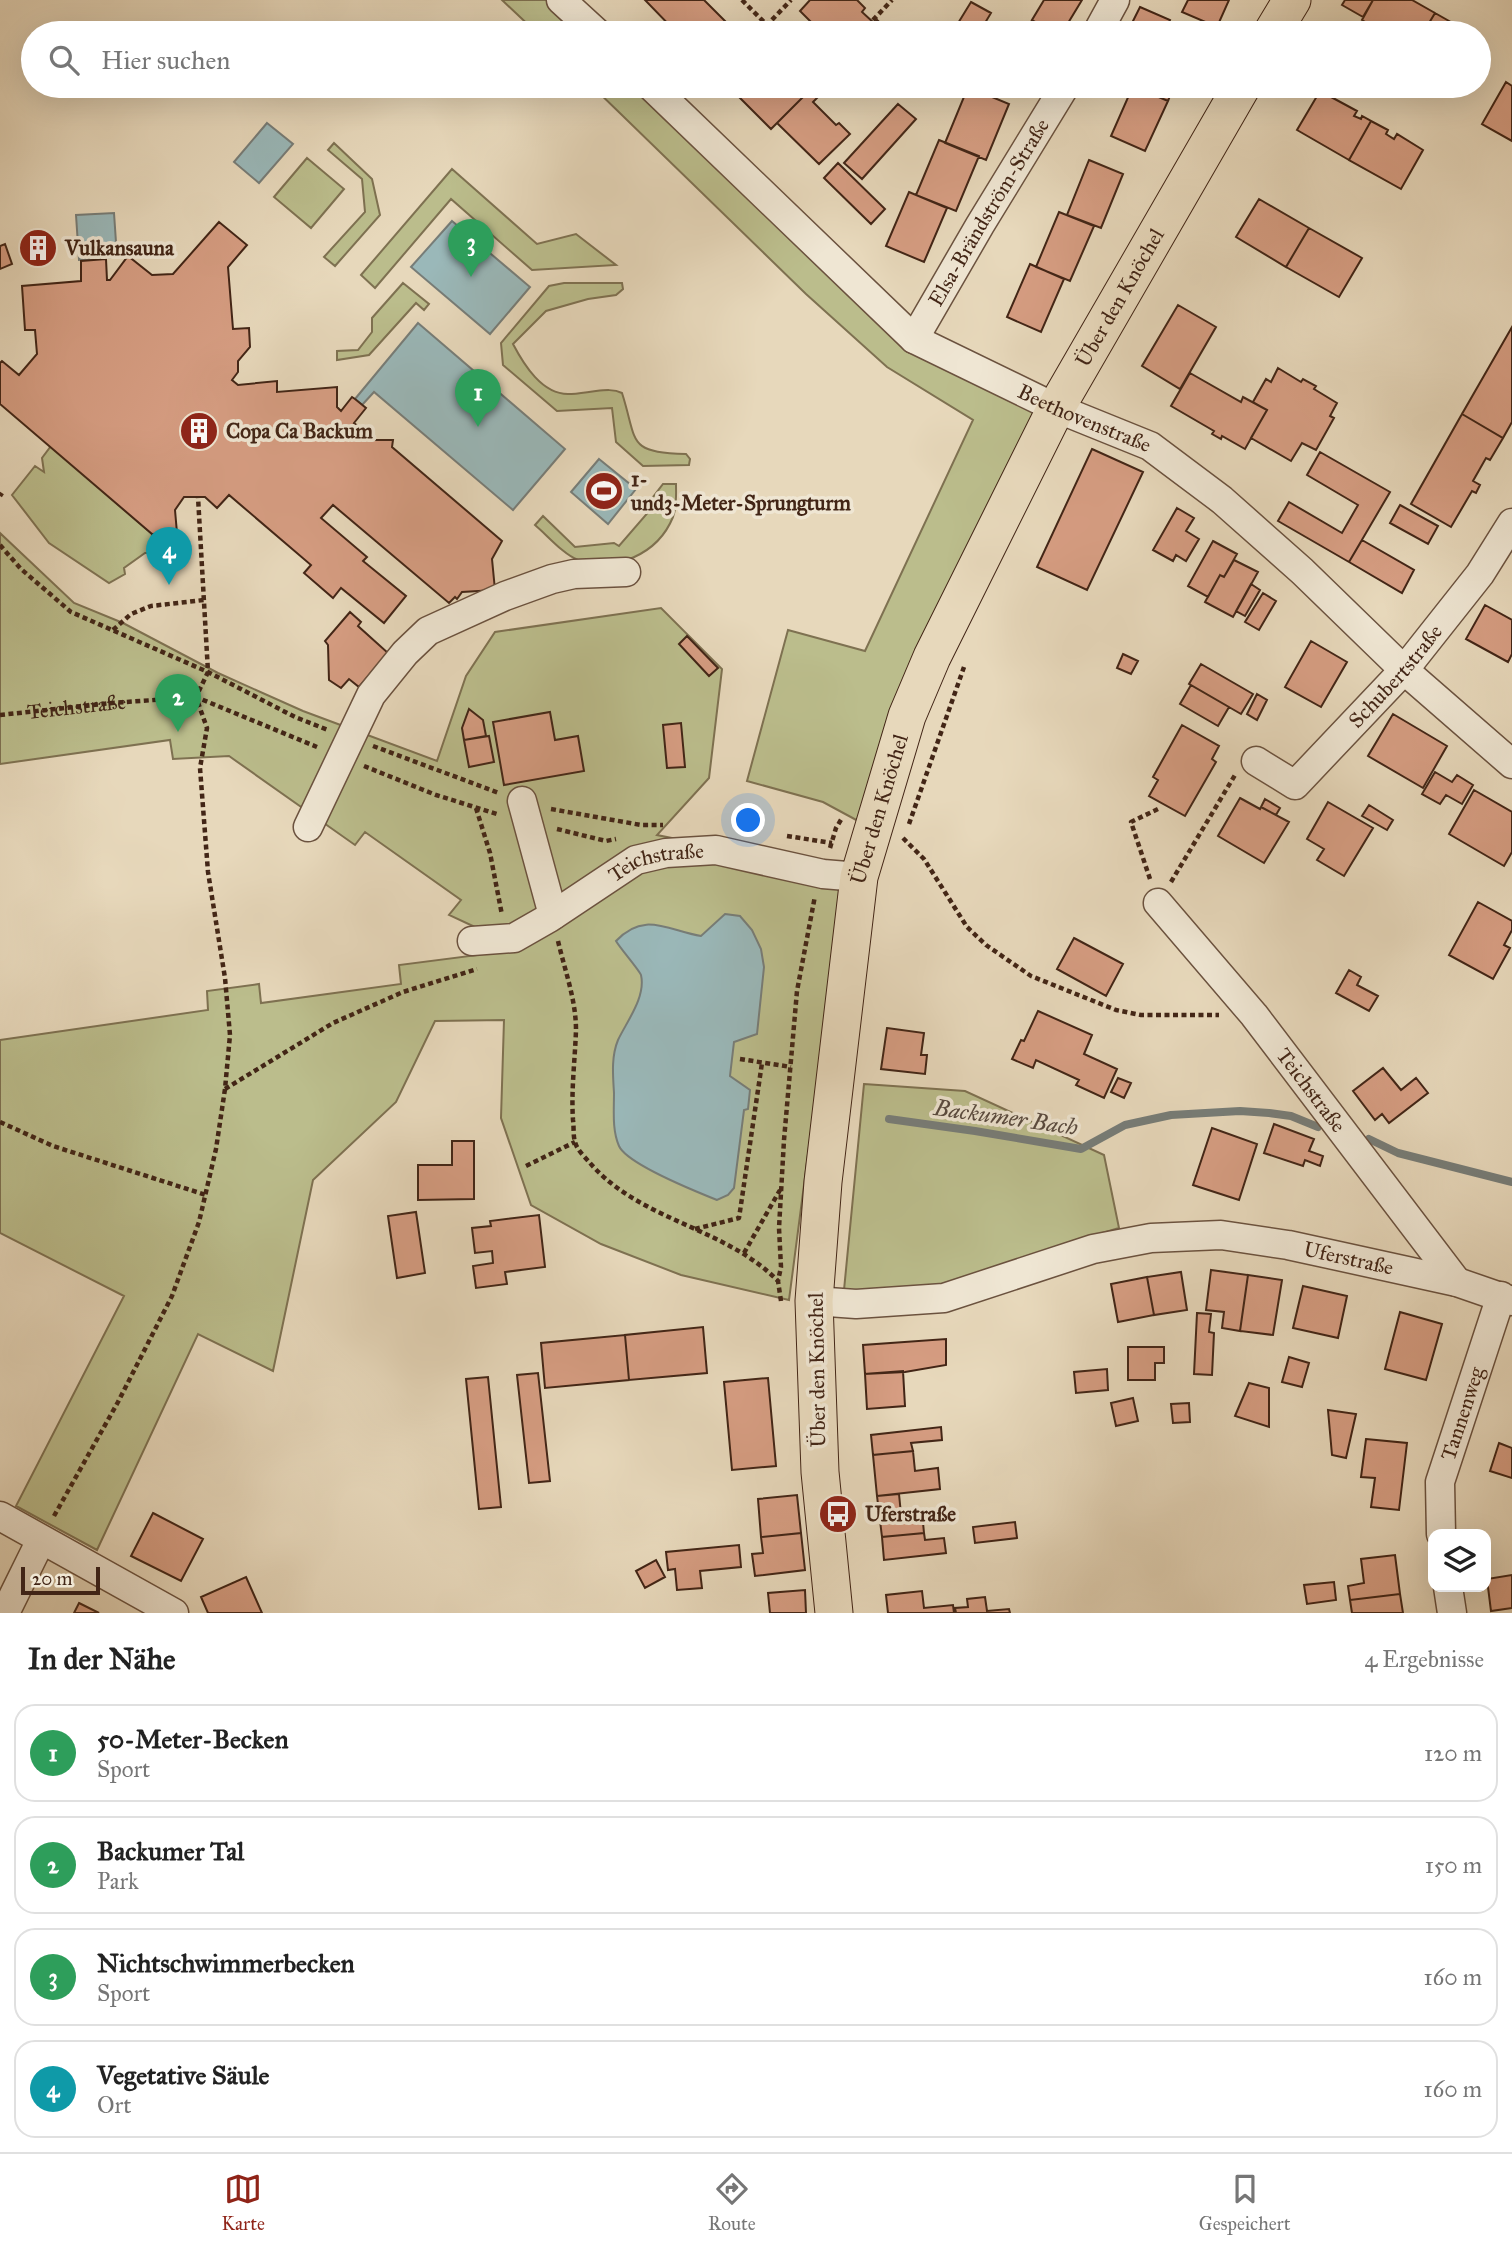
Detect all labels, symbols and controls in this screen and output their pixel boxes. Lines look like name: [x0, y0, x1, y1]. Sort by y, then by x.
search box: [21, 21, 1491, 98]
icon: search: [45, 41, 83, 79]
text: Hier suchen: [101, 44, 230, 76]
street label: Elsa-Brändström-Straße: [923, 114, 1055, 311]
pin: 3: [448, 219, 494, 277]
street label: Über den Knöchel: [1070, 224, 1170, 371]
building icon: Vulkansauna: [17, 227, 59, 269]
place label: Vulkansauna: [64, 235, 175, 261]
pin: 1: [455, 369, 501, 427]
street label: Beethovenstraße: [1013, 378, 1155, 458]
building icon: Copa Ca Backum: [178, 410, 220, 452]
place label: Copa Ca Backum: [226, 418, 373, 444]
place label: 1- und3-Meter-Sprungturm: [630, 466, 851, 516]
sports icon: 1- und3-Meter-Sprungturm: [583, 470, 625, 512]
pin: 4: [146, 527, 192, 585]
street label: Schubertstraße: [1343, 619, 1448, 733]
pin: 2: [155, 674, 201, 732]
street label: Teichstraße: [26, 689, 127, 725]
street label: Über den Knöchel: [845, 731, 914, 887]
your location: [731, 803, 765, 837]
street label: Teichstraße: [603, 838, 705, 888]
street label: Teichstraße: [1271, 1043, 1352, 1138]
water label: Backumer Bach: [931, 1093, 1080, 1141]
street label: Uferstraße: [1301, 1236, 1396, 1281]
street label: Über den Knöchel: [803, 1292, 831, 1448]
street label: Tannenweg: [1435, 1363, 1490, 1464]
bus stop icon: Uferstraße: [817, 1493, 859, 1535]
place label: Uferstraße: [865, 1501, 956, 1527]
map controls: [1428, 1529, 1491, 1592]
button: layers: [1428, 1529, 1491, 1592]
scale bar: [21, 1564, 100, 1596]
text: 20 m: [32, 1567, 73, 1590]
text: In der Nähe: [28, 1641, 176, 1677]
text: 4 Ergebnisse: [1365, 1645, 1484, 1673]
text: 50-Meter-Becken: [97, 1723, 288, 1755]
text: 1: [48, 1739, 58, 1767]
text: 120 m: [1424, 1739, 1482, 1767]
text: Sport: [97, 1755, 150, 1783]
text: Backumer Tal: [97, 1835, 244, 1867]
text: 2: [47, 1851, 59, 1879]
text: 150 m: [1425, 1851, 1482, 1879]
text: Park: [97, 1867, 139, 1895]
text: Nichtschwimmerbecken: [97, 1947, 355, 1979]
text: 3: [48, 1963, 58, 1991]
text: 160 m: [1424, 1963, 1482, 1991]
text: Sport: [97, 1979, 150, 2007]
text: Vegetative Säule: [97, 2059, 269, 2091]
text: 4: [47, 2075, 59, 2103]
text: 160 m: [1424, 2075, 1482, 2103]
text: Ort: [97, 2091, 131, 2119]
tab: Karte: [222, 2170, 265, 2235]
tab: Route: [708, 2170, 756, 2235]
tab: Gespeichert: [1199, 2170, 1290, 2235]

